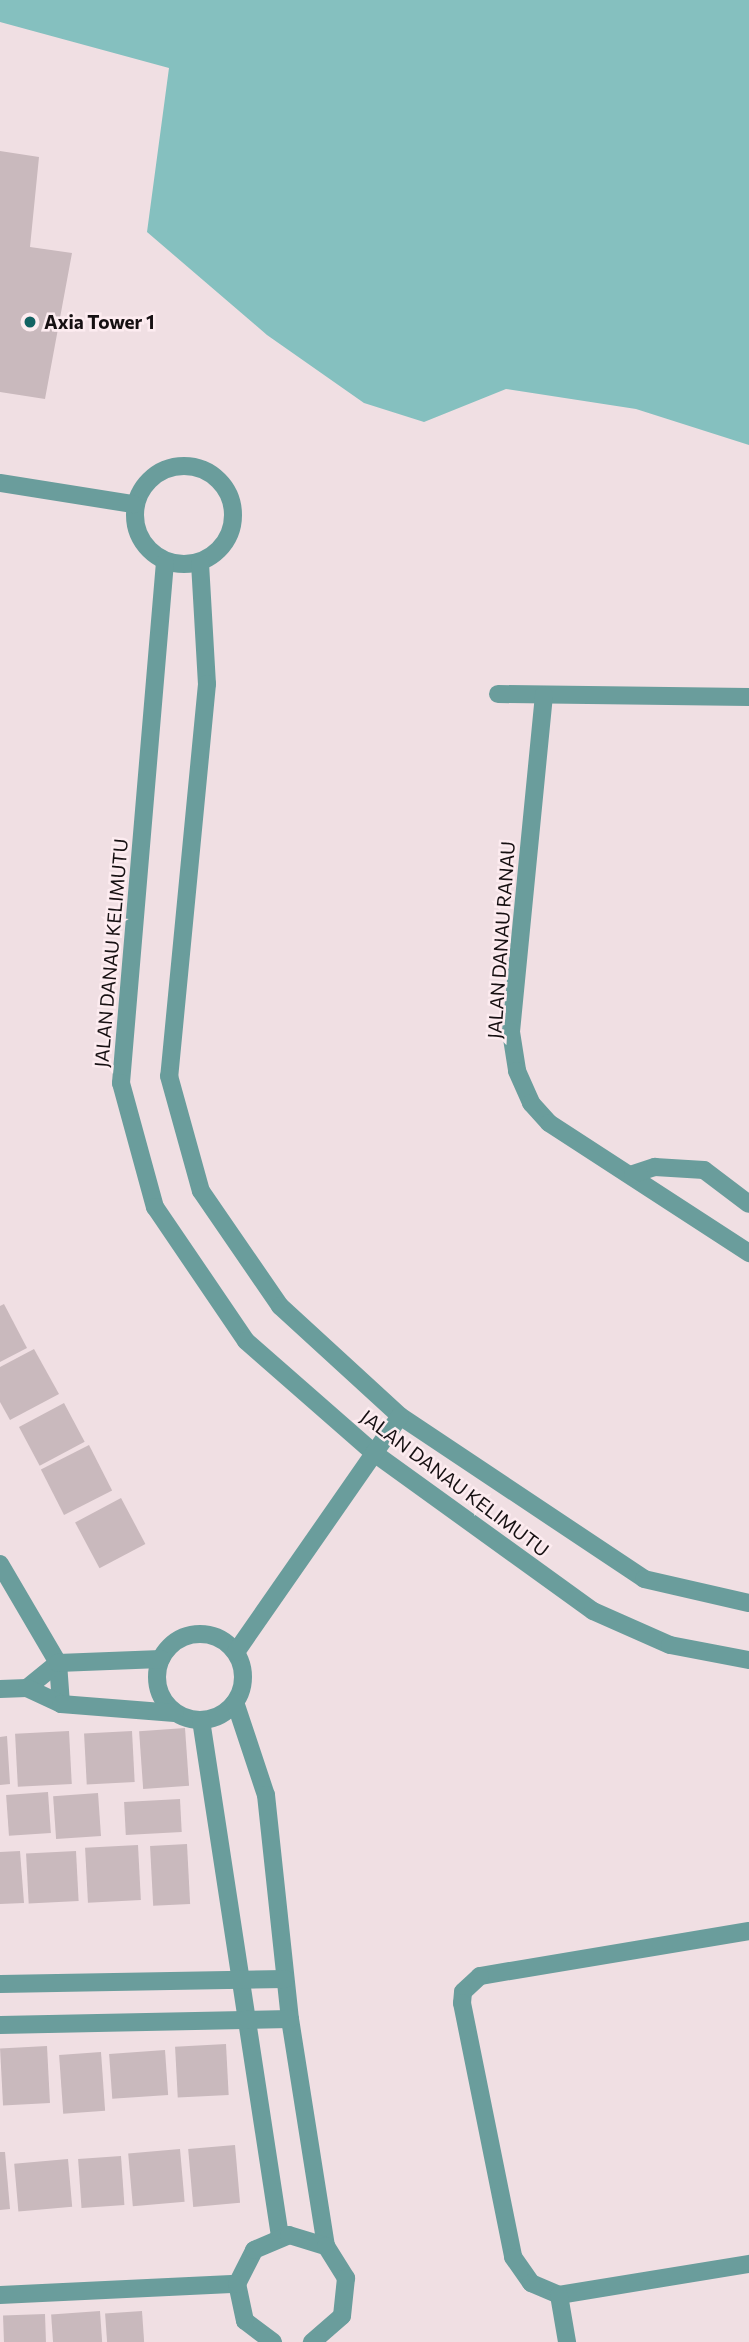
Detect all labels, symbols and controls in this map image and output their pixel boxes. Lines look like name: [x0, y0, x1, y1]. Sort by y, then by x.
place label: Axia Tower 1: [44, 311, 155, 333]
marker: Axia Tower 1: [22, 314, 38, 330]
street label: JALAN DANAU KELIMUTU: [90, 838, 132, 1068]
street label: JALAN DANAU RANAU: [483, 840, 519, 1040]
street label: JALAN DANAU KELIMUTU: [356, 1405, 554, 1561]

